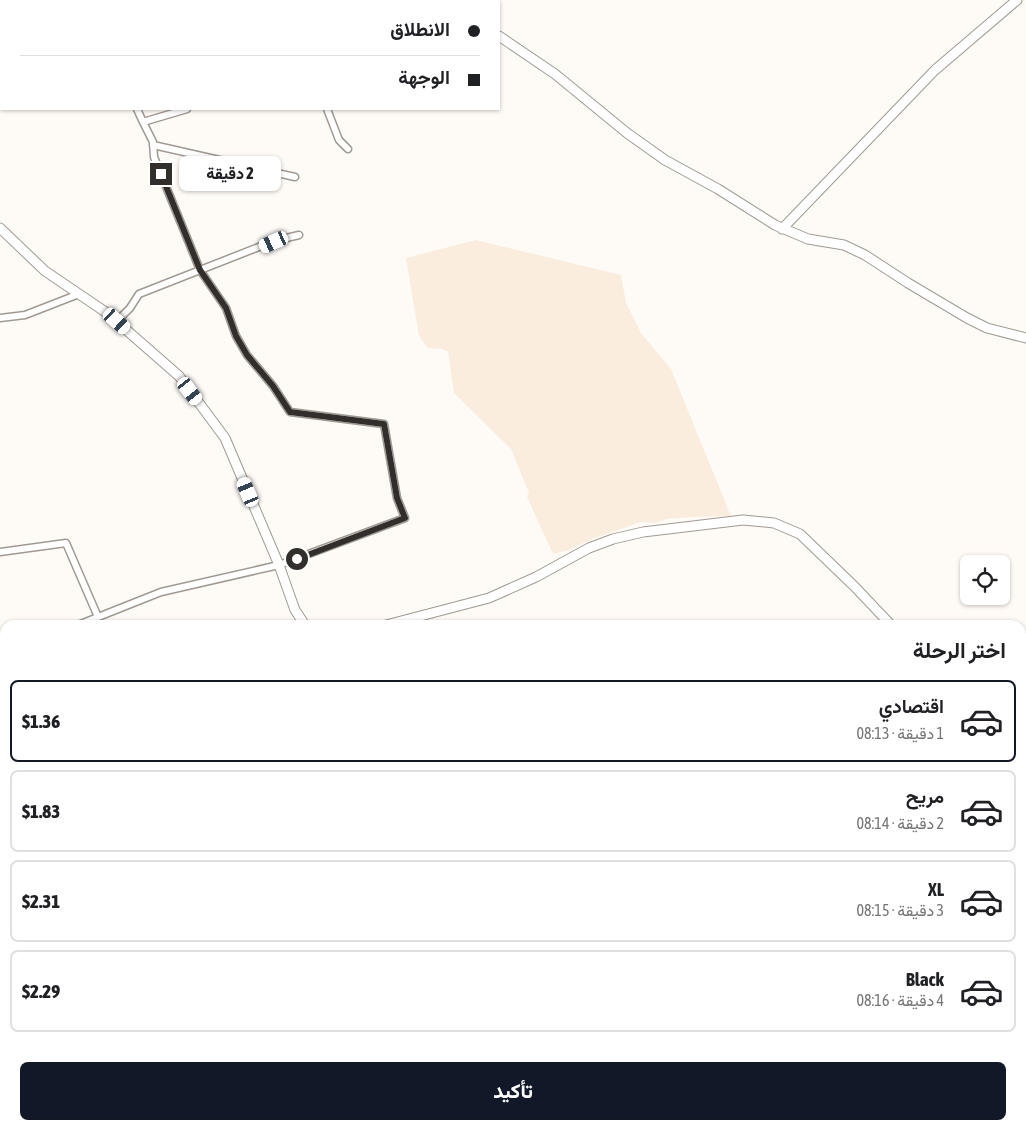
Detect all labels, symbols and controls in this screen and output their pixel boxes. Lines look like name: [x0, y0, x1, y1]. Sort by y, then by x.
text: الانطلاق: [390, 18, 450, 40]
text: الوجهة: [398, 66, 450, 88]
callout: 2 دقيقة: [178, 156, 281, 192]
route end: [150, 163, 172, 185]
text: 2 دقيقة: [206, 164, 254, 182]
car: [257, 229, 290, 255]
car: [100, 305, 133, 337]
car: [174, 375, 205, 407]
car: [235, 475, 260, 509]
route start: [286, 548, 308, 570]
map controls: [960, 555, 1010, 605]
button: locate: [960, 555, 1010, 605]
text: اختر الرحلة: [913, 637, 1006, 663]
text: اقتصادي: [879, 695, 944, 717]
icon: car: [959, 699, 1004, 744]
text: $1.36: [22, 710, 60, 732]
text: 1 دقيقة · 08:13: [856, 724, 944, 742]
text: مريح: [906, 785, 944, 807]
icon: car: [959, 789, 1004, 834]
text: $1.83: [22, 800, 60, 822]
text: 2 دقيقة · 08:14: [856, 814, 944, 832]
text: XL: [928, 878, 944, 900]
icon: car: [959, 879, 1004, 924]
text: $2.31: [22, 890, 60, 912]
text: 3 دقيقة · 08:15: [856, 901, 944, 919]
text: Black: [906, 968, 944, 990]
icon: car: [959, 969, 1004, 1014]
text: $2.29: [22, 980, 60, 1002]
text: 4 دقيقة · 08:16: [856, 991, 944, 1009]
button: تأكيد: [20, 1062, 1006, 1120]

